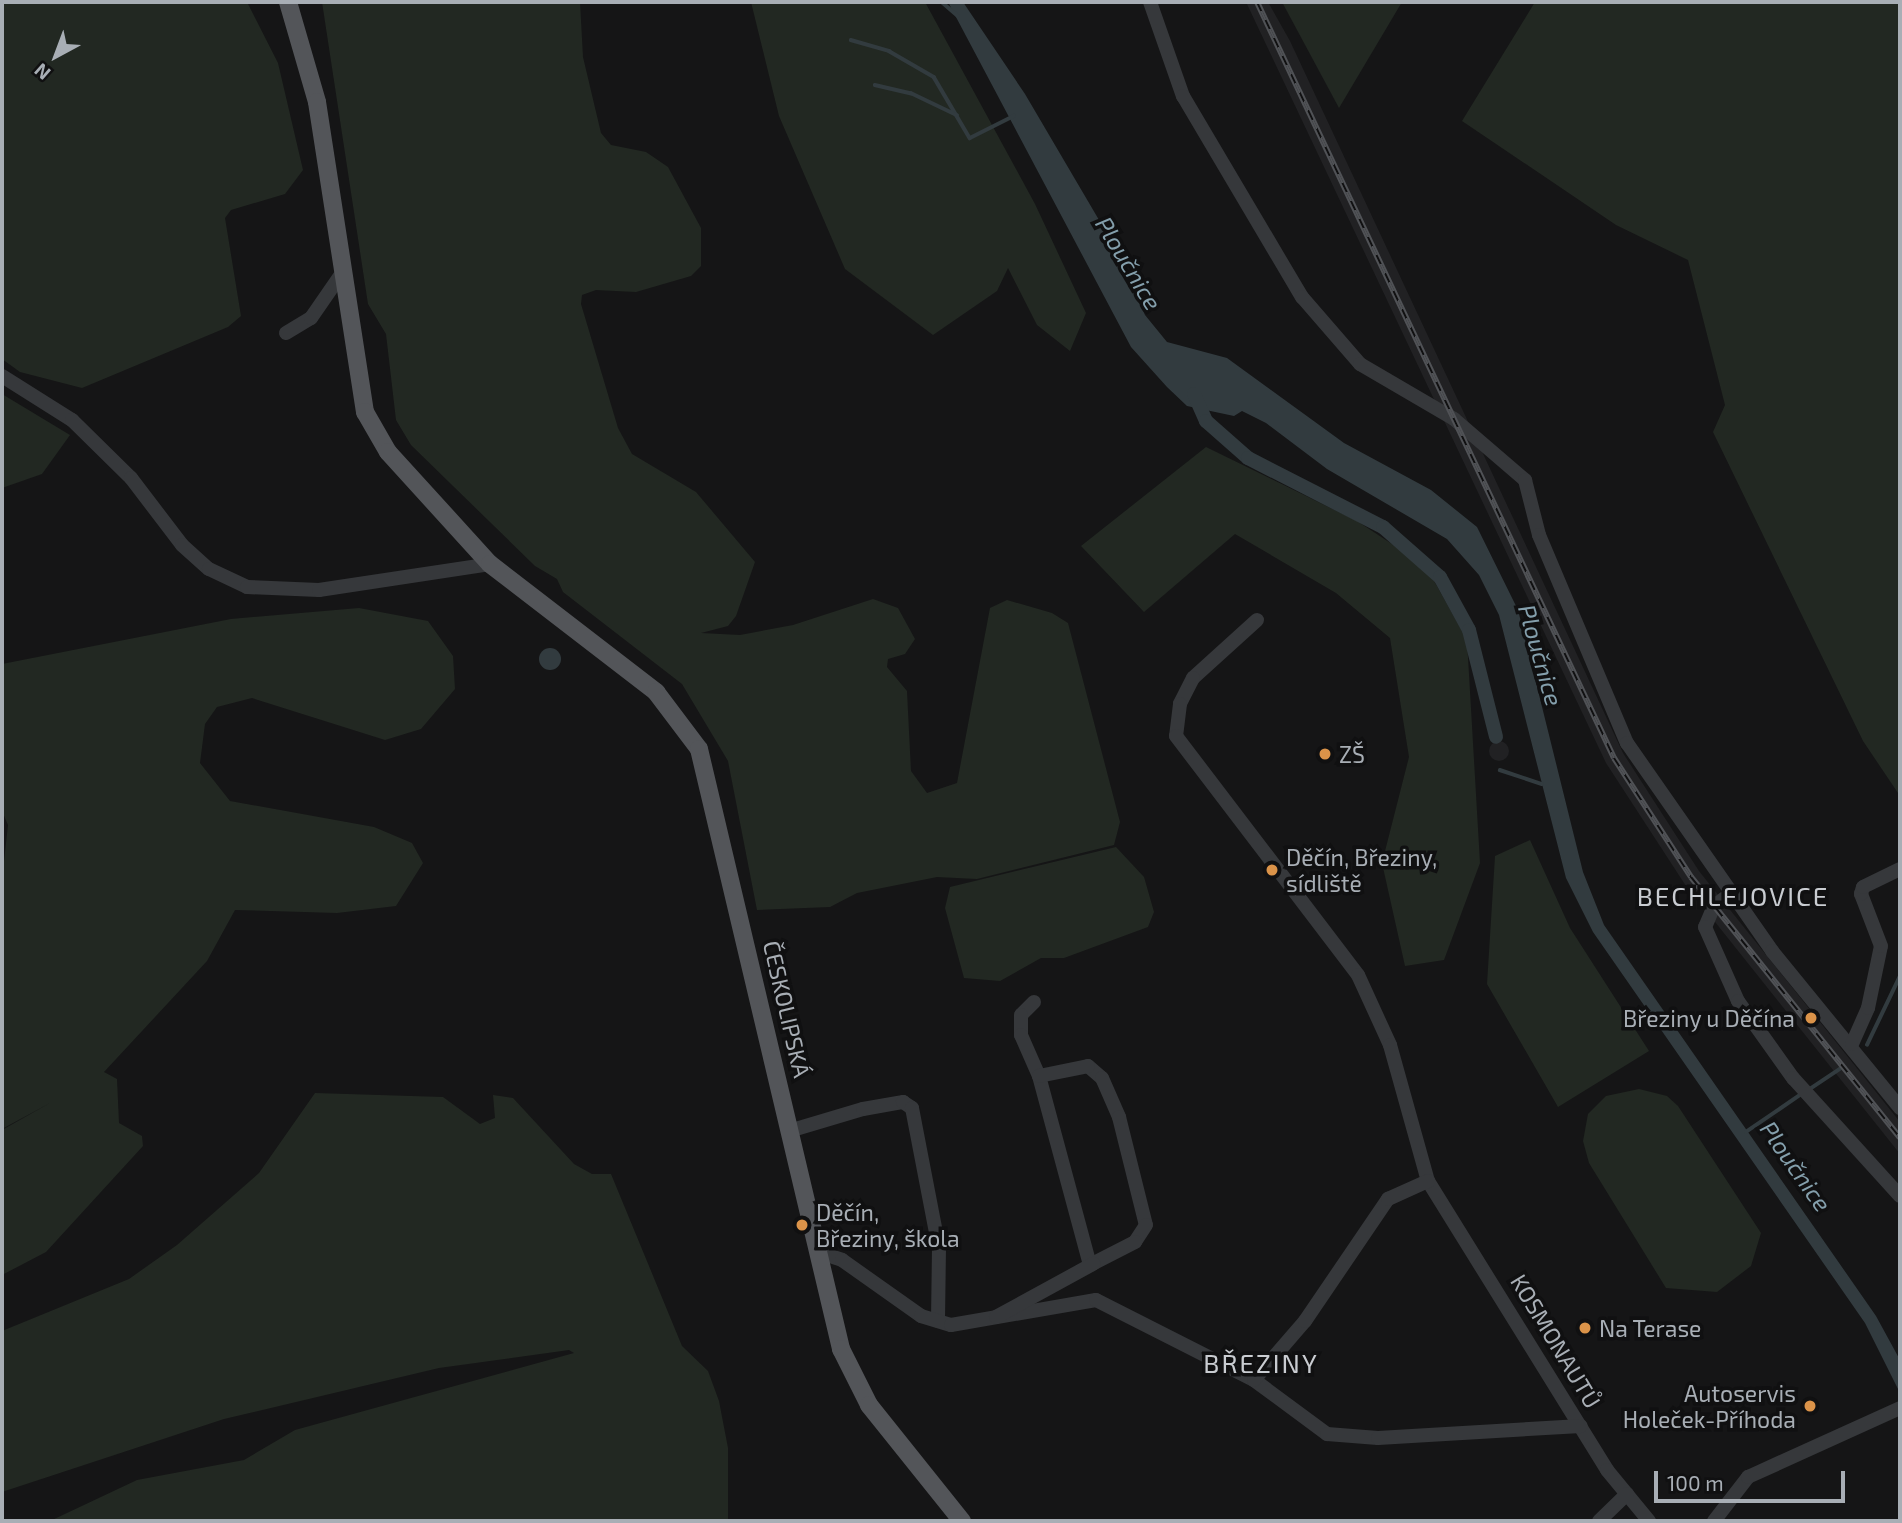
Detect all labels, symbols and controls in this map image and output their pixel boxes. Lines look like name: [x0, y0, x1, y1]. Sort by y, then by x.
north arrow: [21, 21, 91, 91]
text: N: [29, 59, 55, 85]
water label: Ploučnice: [1090, 211, 1168, 315]
water label: Ploučnice: [1513, 601, 1569, 709]
place label: ZŠ: [1339, 740, 1365, 768]
marker: ZŠ: [1317, 746, 1333, 762]
place label: Děčín, Březiny, sídliště: [1286, 843, 1437, 897]
marker: Děčín, Březiny, sídliště: [1264, 862, 1280, 878]
district label: BECHLEJOVICE: [1638, 880, 1828, 912]
street label: ČESKOLIPSKÁ: [758, 938, 816, 1080]
place label: Březiny u Děčína: [1623, 1004, 1795, 1032]
marker: Březiny u Děčína: [1801, 1008, 1821, 1028]
water label: Ploučnice: [1754, 1115, 1838, 1217]
place label: Děčín, Březiny, škola: [816, 1198, 960, 1252]
marker: Děčín, Březiny, škola: [794, 1217, 810, 1233]
street label: KOSMONAUTŮ: [1505, 1269, 1607, 1413]
place label: Na Terase: [1599, 1314, 1702, 1342]
marker: Na Terase: [1577, 1320, 1593, 1336]
district label: BŘEZINY: [1204, 1347, 1318, 1379]
place label: Autoservis Holeček-Příhoda: [1623, 1379, 1796, 1433]
marker: Autoservis Holeček-Příhoda: [1802, 1398, 1818, 1414]
scale bar: [1657, 1456, 1848, 1500]
text: 100 m: [1667, 1470, 1724, 1495]

